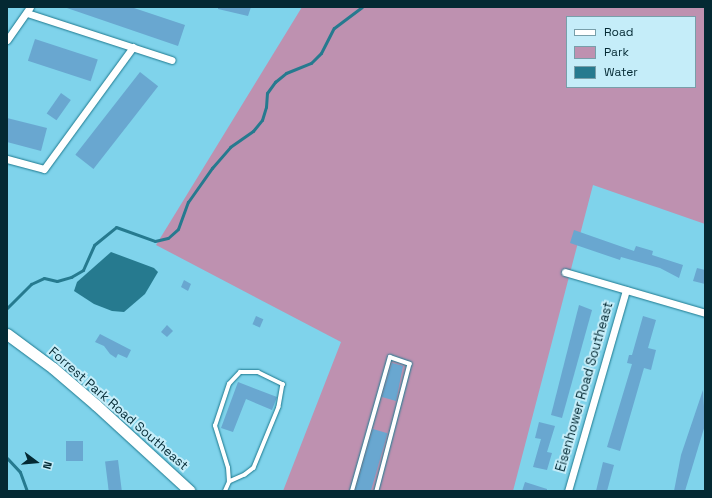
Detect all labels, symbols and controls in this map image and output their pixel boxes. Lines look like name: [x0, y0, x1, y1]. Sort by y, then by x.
legend: [566, 16, 696, 88]
text: Road: [604, 24, 633, 40]
text: Park: [604, 44, 629, 60]
text: Water: [604, 64, 638, 80]
street label: Eisenhower Road Southeast: [553, 300, 617, 474]
street label: Forrest Park Road Southeast: [45, 344, 191, 474]
north arrow: [16, 442, 56, 482]
text: N: [40, 460, 55, 471]

